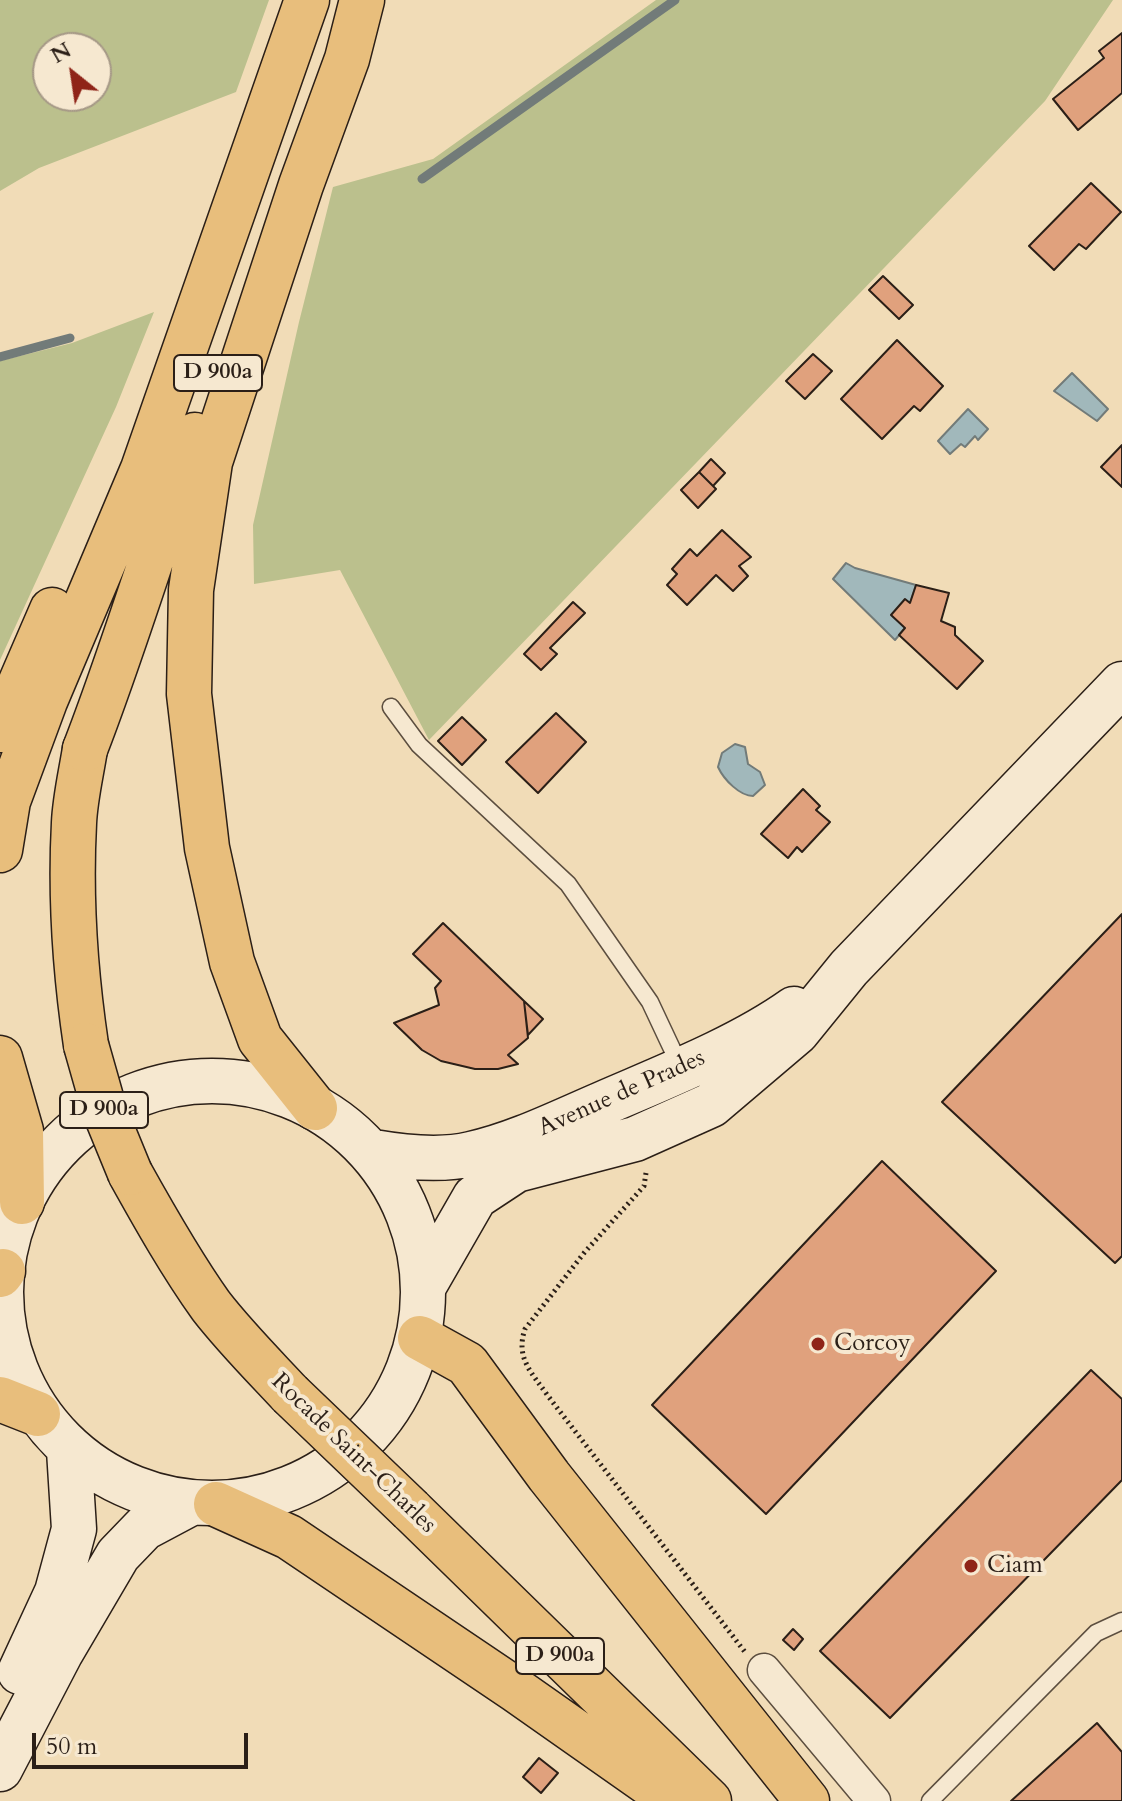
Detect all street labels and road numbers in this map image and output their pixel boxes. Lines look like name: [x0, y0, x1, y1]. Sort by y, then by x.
road number: D 900a: [174, 355, 262, 391]
street label: Avenue de Prades: [534, 1044, 710, 1144]
road number: D 900a: [60, 1092, 148, 1128]
street label: Rocade Saint-Charles: [265, 1368, 441, 1540]
road number: D 900a: [516, 1638, 604, 1674]

